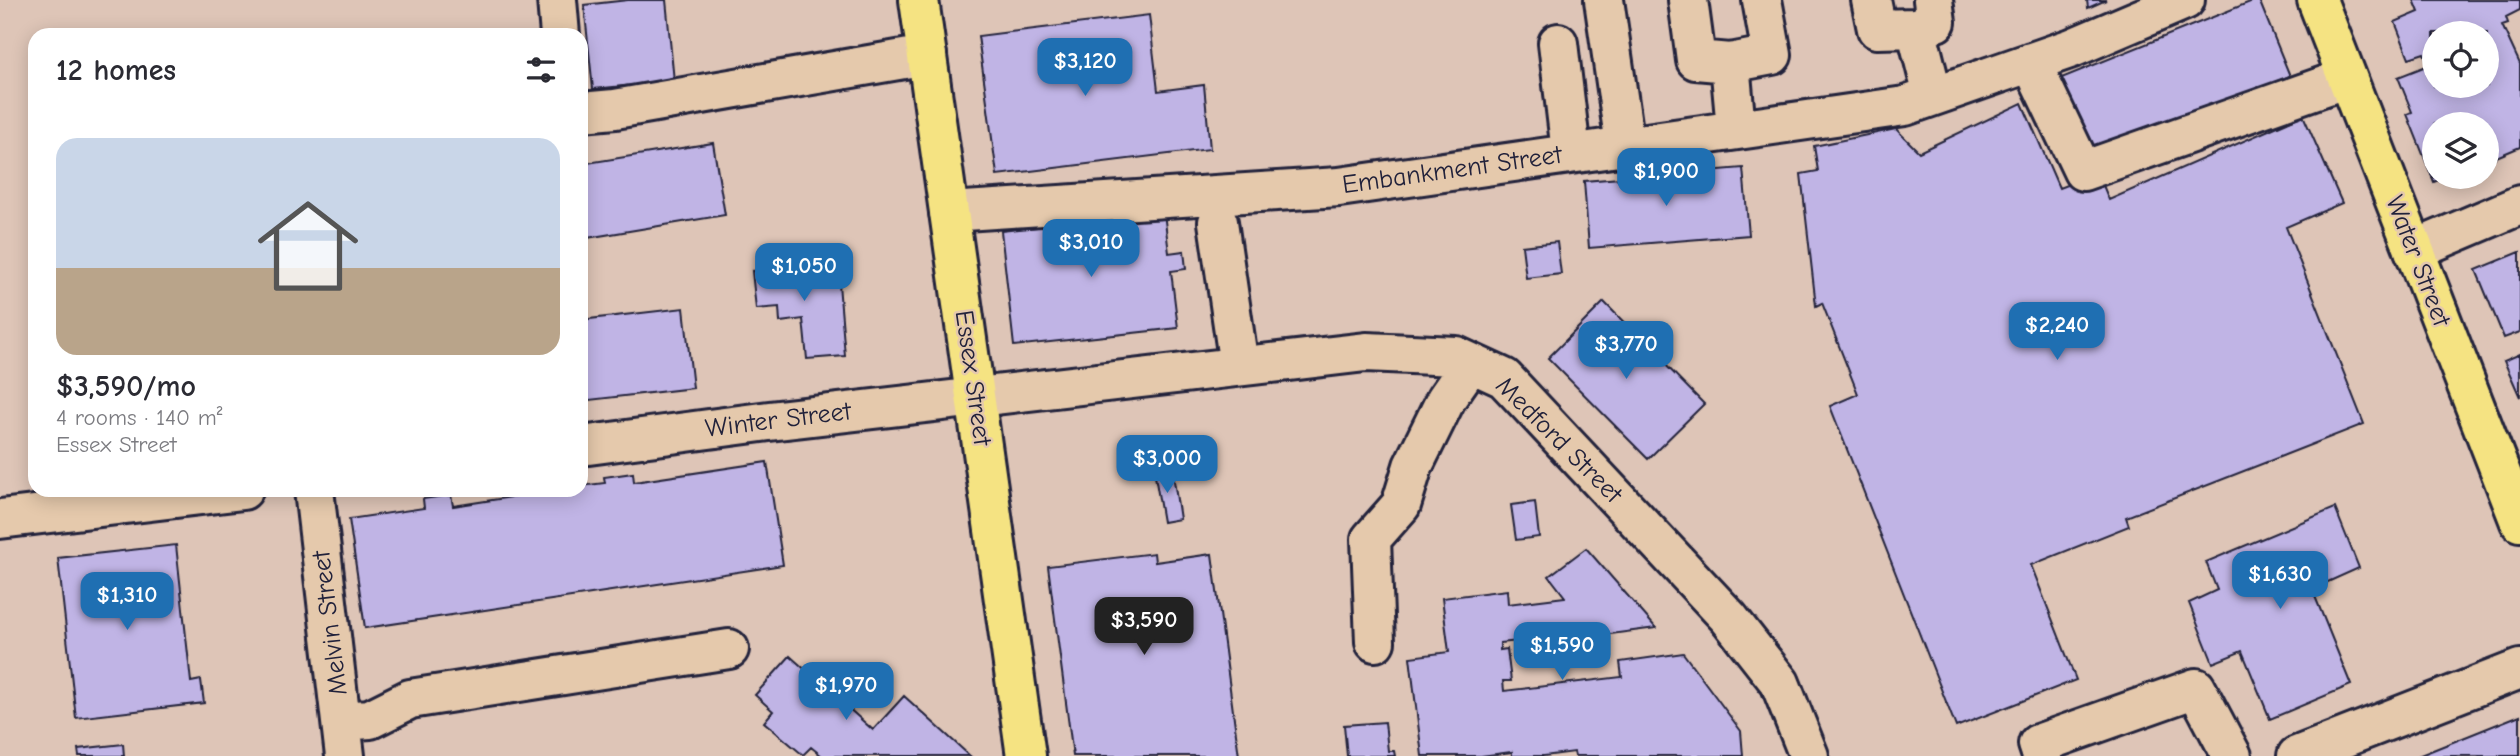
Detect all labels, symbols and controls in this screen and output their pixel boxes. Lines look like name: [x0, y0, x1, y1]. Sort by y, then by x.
map controls: [2422, 21, 2499, 189]
button: locate: [2422, 21, 2499, 98]
pin: $3,120: [1028, 38, 1142, 98]
text: $3,120: [1053, 47, 1117, 74]
icon: filters: [522, 51, 560, 89]
text: 12 homes: [56, 53, 176, 88]
button: layers: [2422, 112, 2499, 189]
street label: Embankment Street: [1340, 140, 1565, 200]
pin: $1,900: [1609, 148, 1723, 208]
text: $1,900: [1633, 157, 1699, 184]
icon: home: [245, 183, 371, 309]
street label: Water Street: [2379, 191, 2457, 332]
pin: $3,010: [1034, 219, 1148, 279]
text: $3,010: [1059, 228, 1123, 255]
pin: $1,050: [747, 244, 861, 303]
text: $1,050: [771, 252, 837, 279]
pin: $2,240: [2000, 302, 2114, 362]
street label: Essex Street: [949, 308, 998, 449]
text: $2,240: [2025, 311, 2089, 338]
pin: $3,770: [1569, 322, 1683, 381]
text: $3,770: [1594, 330, 1658, 357]
text: $3,590/mo: [56, 369, 196, 404]
street label: Medford Street: [1490, 371, 1629, 510]
street label: Winter Street: [703, 396, 854, 444]
text: 4 rooms · 140 m²: [56, 404, 223, 431]
text: Essex Street: [56, 431, 177, 458]
pin: $3,000: [1110, 435, 1224, 495]
text: $3,000: [1132, 444, 1202, 471]
street label: Melvin Street: [306, 547, 354, 697]
pin: $1,630: [2223, 552, 2337, 611]
text: $1,630: [2248, 560, 2312, 587]
pin: $1,310: [70, 572, 184, 632]
text: $1,310: [97, 581, 157, 608]
pin: $3,590: [1087, 598, 1201, 657]
text: $3,590: [1111, 606, 1177, 633]
pin: $1,590: [1505, 622, 1619, 682]
text: $1,590: [1530, 631, 1594, 658]
pin: $1,970: [789, 662, 903, 722]
text: $1,970: [815, 671, 877, 698]

